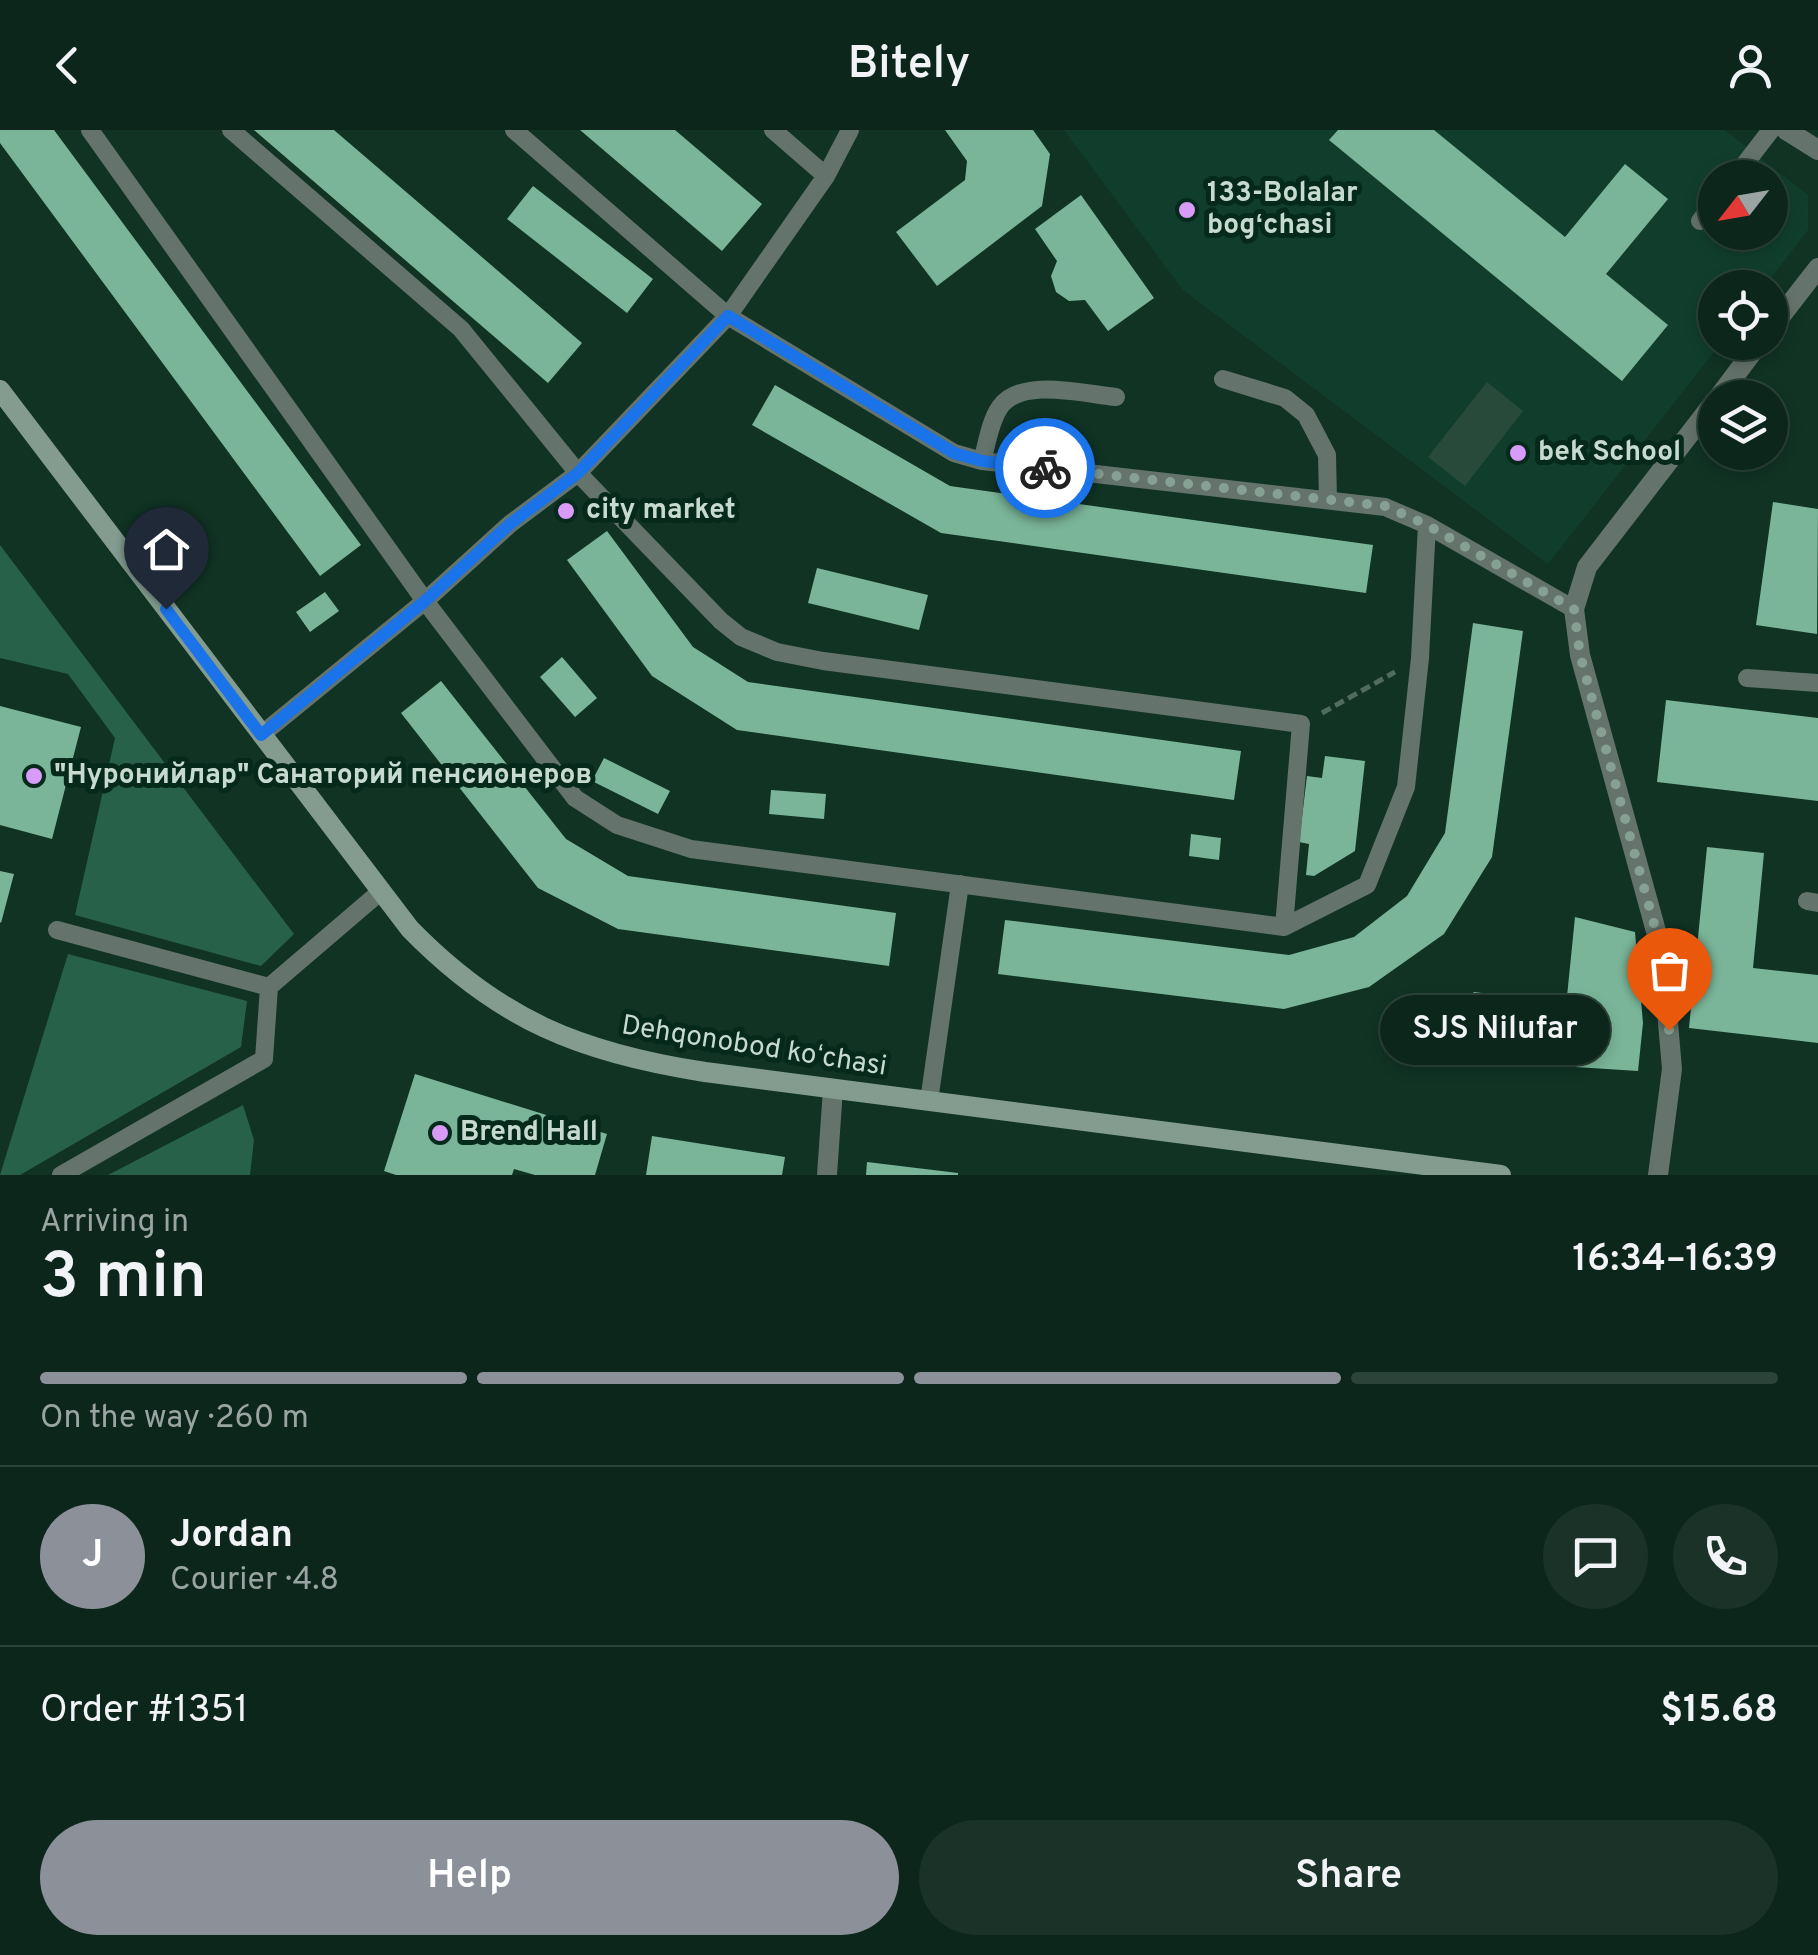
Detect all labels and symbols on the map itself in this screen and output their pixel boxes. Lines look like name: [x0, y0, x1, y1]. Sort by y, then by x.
north arrow: [1698, 160, 1788, 250]
place label: 133-Bolalar bogʻchasi: [1207, 176, 1358, 244]
marker: 133-Bolalar bogʻchasi: [1176, 199, 1198, 221]
courier: [995, 418, 1095, 518]
place label: bek School: [1538, 435, 1681, 471]
marker: bek School: [1507, 442, 1529, 464]
place label: city market: [586, 493, 736, 529]
marker: city market: [555, 500, 577, 522]
pin: [124, 507, 209, 610]
place label: "Нуронийлар" Санаторий пенсионеров: [54, 758, 592, 794]
marker: "Нуронийлар" Санаторий пенсионеров: [23, 765, 45, 787]
pin: [1627, 928, 1712, 1031]
callout: SJS Nilufar: [1379, 995, 1609, 1065]
street label: Dehqonobod koʻchasi: [619, 1008, 889, 1086]
place label: Brend Hall: [460, 1115, 598, 1151]
marker: Brend Hall: [429, 1122, 451, 1144]

